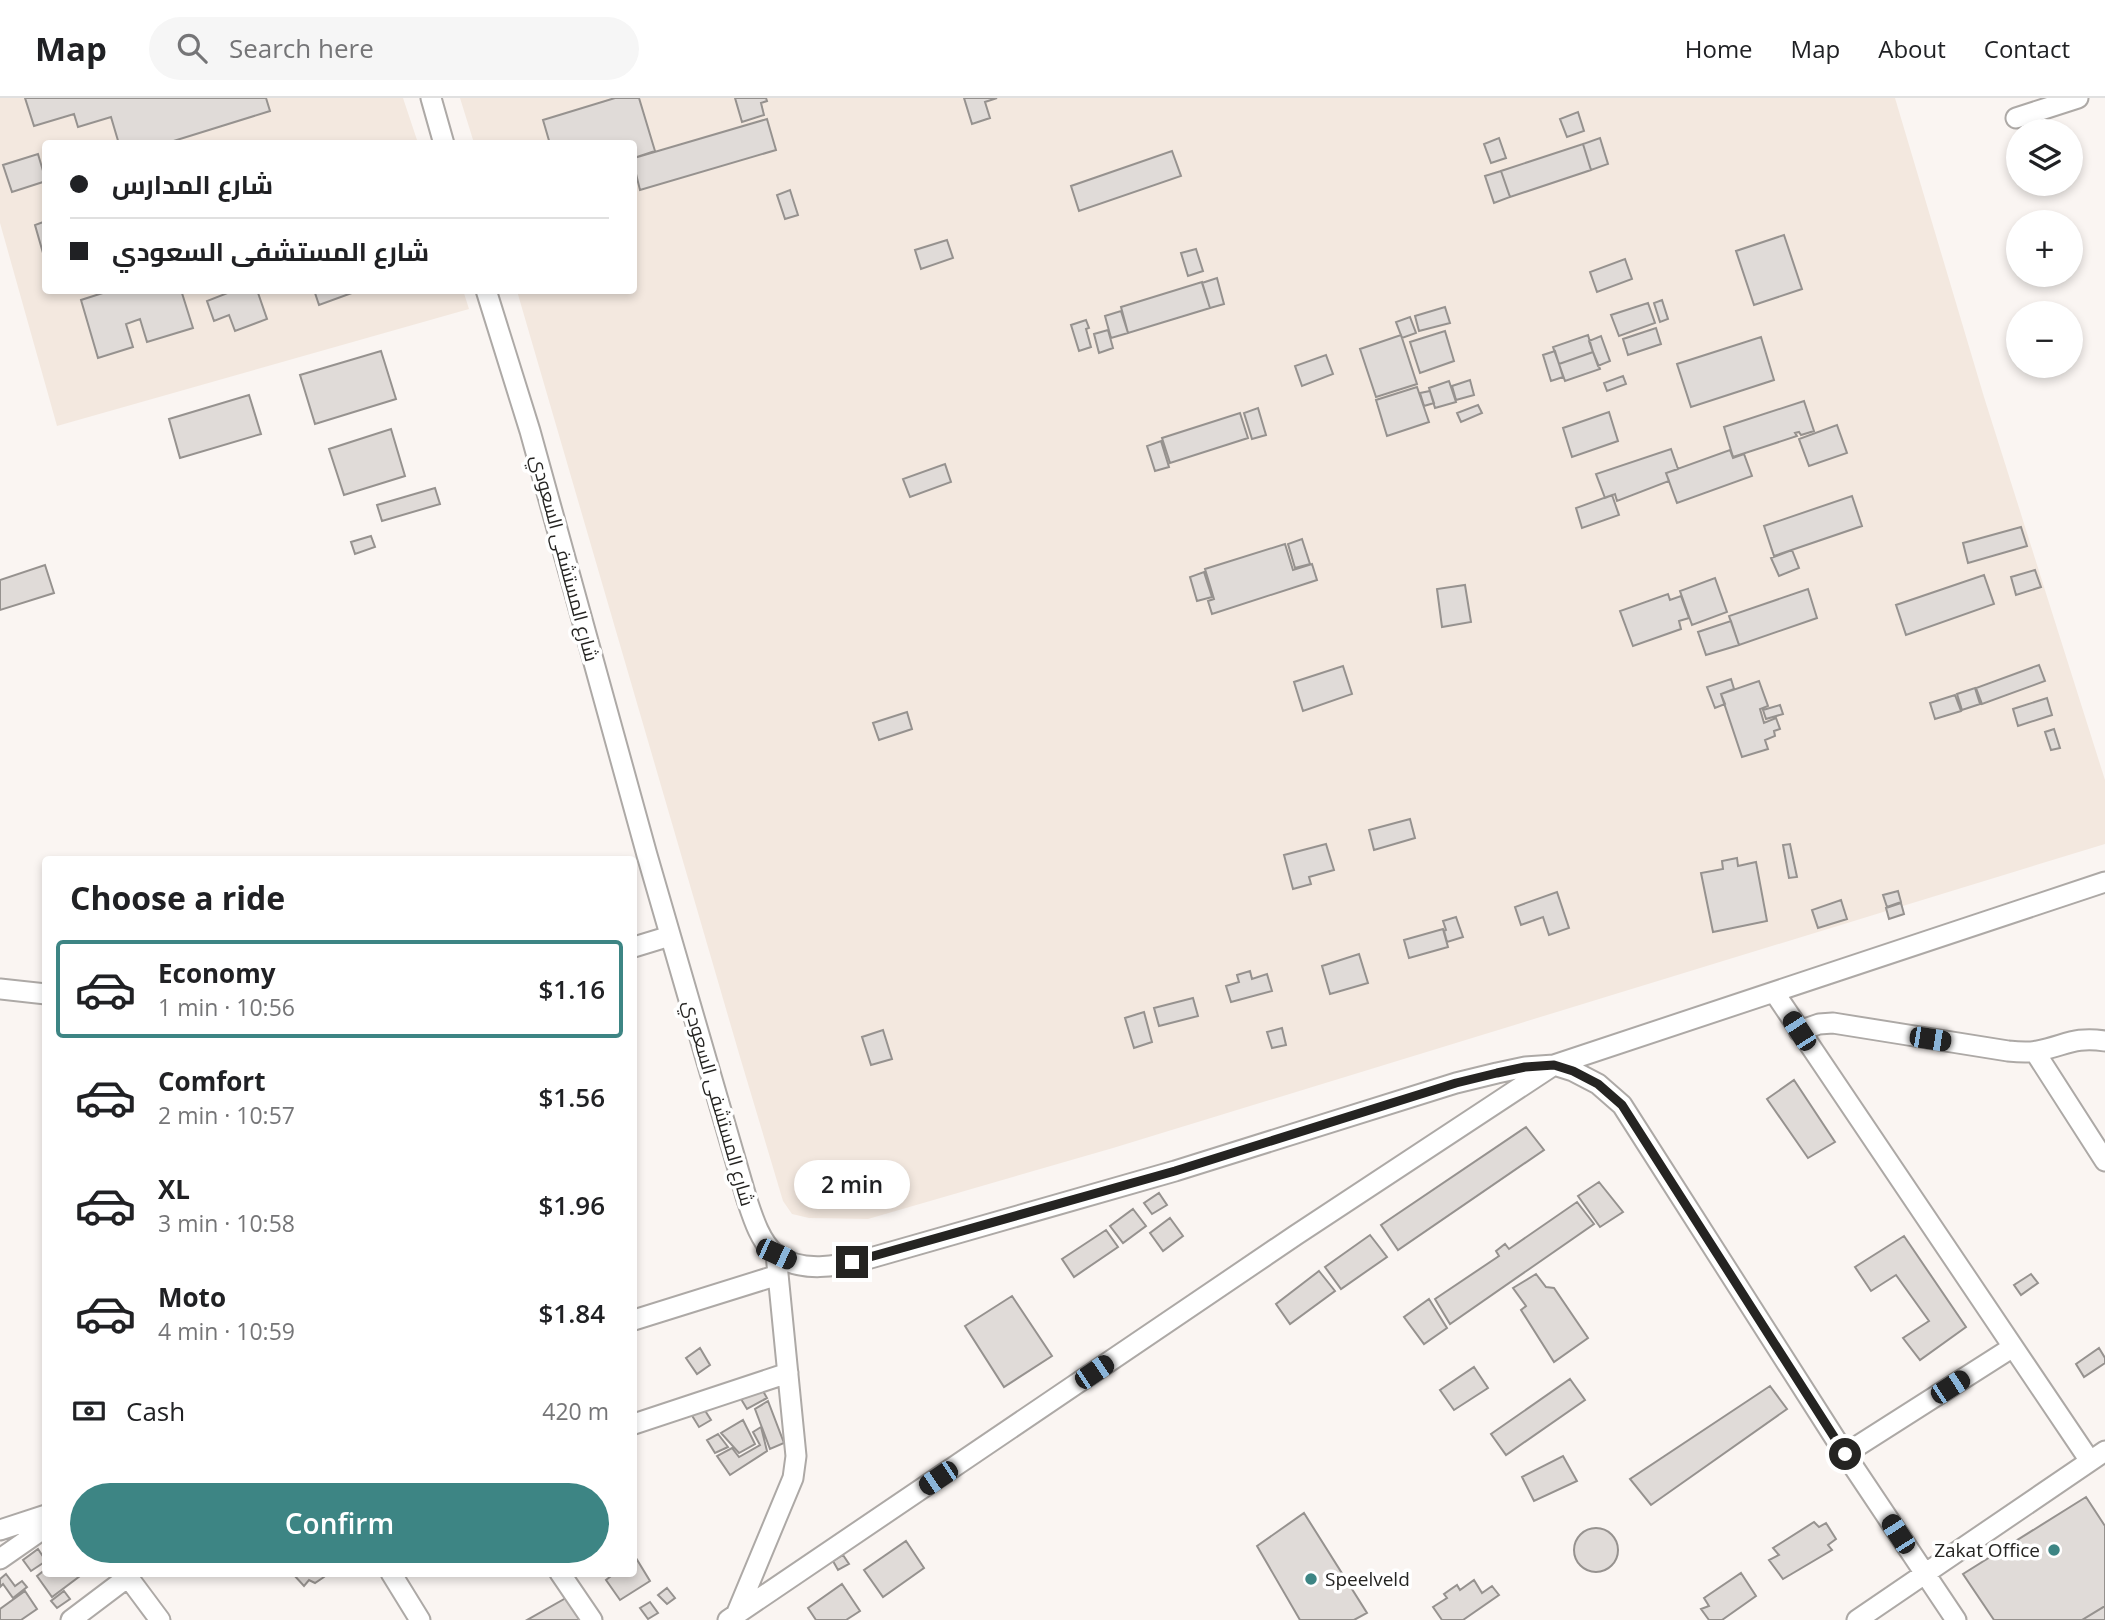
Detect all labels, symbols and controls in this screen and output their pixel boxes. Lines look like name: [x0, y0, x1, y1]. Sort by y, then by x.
search box: [149, 17, 639, 80]
text: Map: [35, 26, 107, 71]
icon: search: [173, 29, 211, 67]
text: Search here: [229, 30, 374, 66]
text: Home: [1685, 32, 1753, 65]
text: Map: [1791, 32, 1840, 65]
text: About: [1878, 32, 1946, 65]
text: Contact: [1984, 32, 2070, 65]
map controls: [2006, 119, 2083, 378]
button: layers: [2006, 119, 2083, 196]
text: شارع المدارس: [112, 166, 273, 202]
button: +: [2006, 210, 2083, 287]
text: شارع المستشفى السعودي: [112, 233, 429, 269]
button: −: [2006, 301, 2083, 378]
street label: شارع المستشفى السعودي: [523, 452, 605, 665]
text: Choose a ride: [70, 876, 285, 919]
text: Economy: [158, 955, 276, 991]
icon: car: [74, 958, 137, 1021]
text: $1.16: [538, 971, 605, 1007]
text: 1 min · 10:56: [158, 991, 295, 1023]
street label: شارع المستشفى السعودي: [675, 997, 761, 1210]
car: [1779, 1008, 1820, 1054]
car: [1908, 1025, 1953, 1053]
text: Comfort: [158, 1063, 265, 1099]
icon: car: [74, 1066, 137, 1129]
text: $1.56: [538, 1079, 605, 1115]
text: 2 min · 10:57: [158, 1099, 295, 1131]
callout: 2 min: [794, 1160, 910, 1210]
text: 2 min: [821, 1168, 883, 1200]
text: XL: [158, 1171, 190, 1207]
icon: car: [74, 1174, 137, 1237]
text: $1.96: [538, 1187, 605, 1223]
text: 3 min · 10:58: [158, 1207, 295, 1239]
car: [753, 1236, 800, 1272]
route end: [836, 1246, 868, 1278]
text: Moto: [158, 1279, 226, 1315]
icon: car: [74, 1282, 137, 1345]
text: $1.84: [538, 1295, 605, 1331]
text: 4 min · 10:59: [158, 1315, 295, 1347]
car: [1071, 1352, 1118, 1392]
car: [1927, 1367, 1974, 1407]
icon: cash: [70, 1392, 108, 1430]
text: Cash: [126, 1393, 185, 1429]
text: 420 m: [542, 1395, 609, 1427]
route start: [1829, 1438, 1861, 1470]
car: [915, 1458, 962, 1498]
button: Confirm: [70, 1483, 609, 1563]
car: [1878, 1511, 1919, 1557]
place label: Zakat Office: [1934, 1537, 2040, 1563]
marker: Zakat Office: [2046, 1542, 2062, 1558]
place label: Speelveld: [1325, 1566, 1410, 1592]
marker: Speelveld: [1303, 1571, 1319, 1587]

